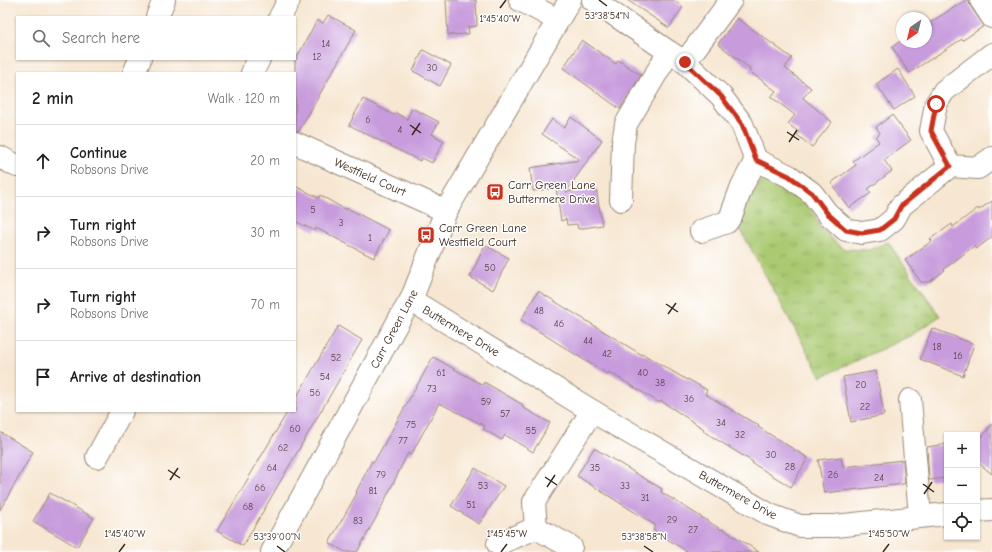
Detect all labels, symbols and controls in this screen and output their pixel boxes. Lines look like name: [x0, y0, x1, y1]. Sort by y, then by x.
text: 53°38'54"N: [585, 10, 629, 22]
north arrow: [896, 12, 932, 48]
text: 1°45'40"W: [480, 13, 521, 25]
search box: [16, 16, 296, 60]
icon: search: [30, 27, 52, 49]
text: Search here: [62, 29, 140, 47]
house number: 14: [322, 38, 331, 50]
house number: 12: [312, 51, 322, 63]
route end: [676, 53, 694, 71]
house number: 30: [426, 62, 438, 74]
text: 2 min: [32, 89, 73, 108]
text: Walk · 120 m: [208, 91, 280, 106]
route start: [927, 95, 945, 113]
house number: 6: [365, 114, 371, 126]
house number: 4: [398, 124, 403, 136]
text: Continue: [70, 144, 127, 162]
icon: ahead: [32, 150, 54, 172]
text: 20 m: [250, 153, 280, 168]
street label: Westfield Court: [332, 155, 409, 199]
text: Robsons Drive: [70, 162, 149, 177]
place label: Carr Green Lane Buttermere Drive: [508, 178, 596, 206]
bus stop icon: Carr Green Lane Buttermere Drive: [485, 182, 505, 202]
house number: 5: [310, 204, 316, 216]
text: Turn right: [70, 216, 136, 234]
house number: 3: [338, 217, 344, 229]
place label: Carr Green Lane Westfield Court: [439, 221, 527, 249]
icon: right: [32, 222, 54, 244]
text: 30 m: [250, 225, 280, 240]
bus stop icon: Carr Green Lane Westfield Court: [416, 225, 436, 245]
house number: 1: [368, 232, 372, 244]
text: Robsons Drive: [70, 234, 149, 249]
house number: 50: [484, 262, 496, 274]
street label: Carr Green Lane: [367, 287, 421, 371]
text: Turn right: [70, 288, 136, 306]
icon: right: [32, 294, 54, 316]
text: 70 m: [251, 297, 280, 312]
street label: Buttermere Drive: [420, 303, 502, 359]
house number: 48: [534, 305, 544, 317]
text: Robsons Drive: [70, 306, 149, 321]
house number: 46: [554, 318, 564, 330]
house number: 44: [583, 335, 593, 347]
house number: 18: [932, 341, 942, 353]
house number: 42: [602, 348, 612, 360]
house number: 16: [953, 350, 963, 362]
house number: 52: [331, 352, 341, 364]
icon: arrive: [32, 366, 54, 388]
house number: 61: [436, 367, 446, 379]
house number: 40: [638, 367, 648, 379]
text: Arrive at destination: [70, 368, 201, 386]
house number: 54: [320, 371, 330, 383]
house number: 38: [655, 377, 665, 389]
house number: 20: [855, 379, 867, 391]
house number: 73: [427, 383, 437, 395]
house number: 56: [310, 387, 320, 399]
house number: 36: [684, 393, 694, 405]
house number: 59: [481, 396, 491, 408]
house number: 22: [860, 401, 870, 413]
house number: 57: [500, 408, 510, 420]
house number: 34: [716, 417, 726, 429]
house number: 75: [406, 419, 416, 431]
house number: 60: [289, 423, 301, 435]
house number: 55: [526, 425, 536, 437]
house number: 32: [735, 429, 745, 441]
map controls: [944, 432, 980, 540]
button: +: [944, 432, 980, 468]
house number: 77: [398, 435, 408, 447]
house number: 62: [278, 442, 288, 454]
house number: 30: [765, 449, 777, 461]
house number: 28: [785, 461, 795, 473]
house number: 64: [267, 462, 277, 474]
house number: 35: [590, 462, 600, 474]
street label: Buttermere Drive: [696, 468, 780, 522]
button: −: [944, 468, 980, 504]
house number: 79: [376, 469, 386, 481]
house number: 26: [828, 469, 838, 481]
house number: 24: [874, 472, 884, 484]
house number: 53: [478, 480, 488, 492]
house number: 33: [620, 480, 630, 492]
house number: 66: [255, 482, 265, 494]
house number: 81: [368, 485, 378, 497]
house number: 31: [640, 492, 650, 504]
house number: 51: [466, 499, 476, 511]
house number: 68: [243, 501, 253, 513]
button: locate: [944, 504, 980, 540]
house number: 29: [667, 514, 677, 526]
house number: 83: [353, 515, 363, 527]
house number: 27: [688, 524, 698, 536]
text: 1°45'40"W: [105, 528, 146, 540]
text: 1°45'45"W: [487, 528, 527, 540]
text: 1°45'50"W: [868, 528, 910, 540]
text: 53°39'00"N: [254, 531, 300, 543]
text: 53°38'58"N: [621, 531, 667, 543]

